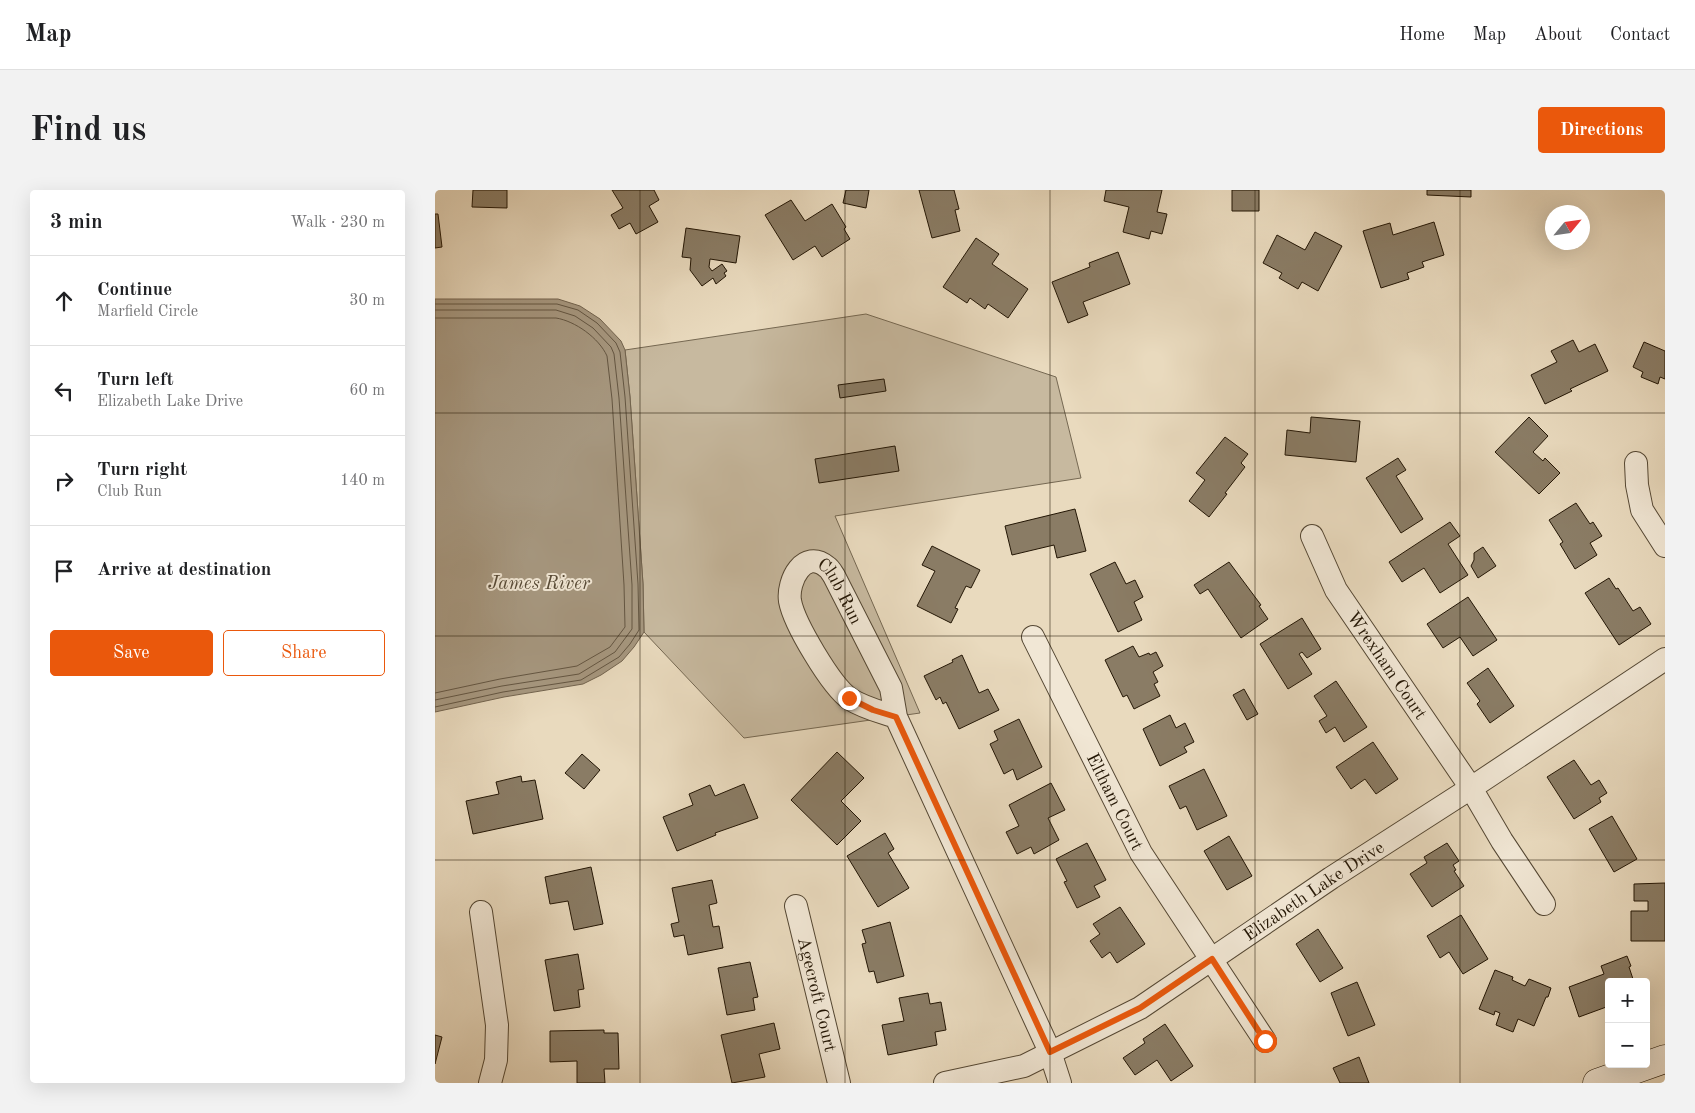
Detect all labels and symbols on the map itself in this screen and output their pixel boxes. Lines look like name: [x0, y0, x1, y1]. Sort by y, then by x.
north arrow: [1545, 205, 1590, 250]
street label: Club Run: [814, 555, 865, 628]
water label: James River: [488, 575, 591, 594]
street label: Wrexham Court: [1343, 608, 1429, 723]
route end: [838, 687, 861, 710]
street label: Eltham Court: [1083, 751, 1146, 853]
street label: Elizabeth Lake Drive: [1241, 838, 1388, 945]
street label: Agecroft Court: [794, 935, 839, 1054]
route start: [1254, 1030, 1277, 1053]

